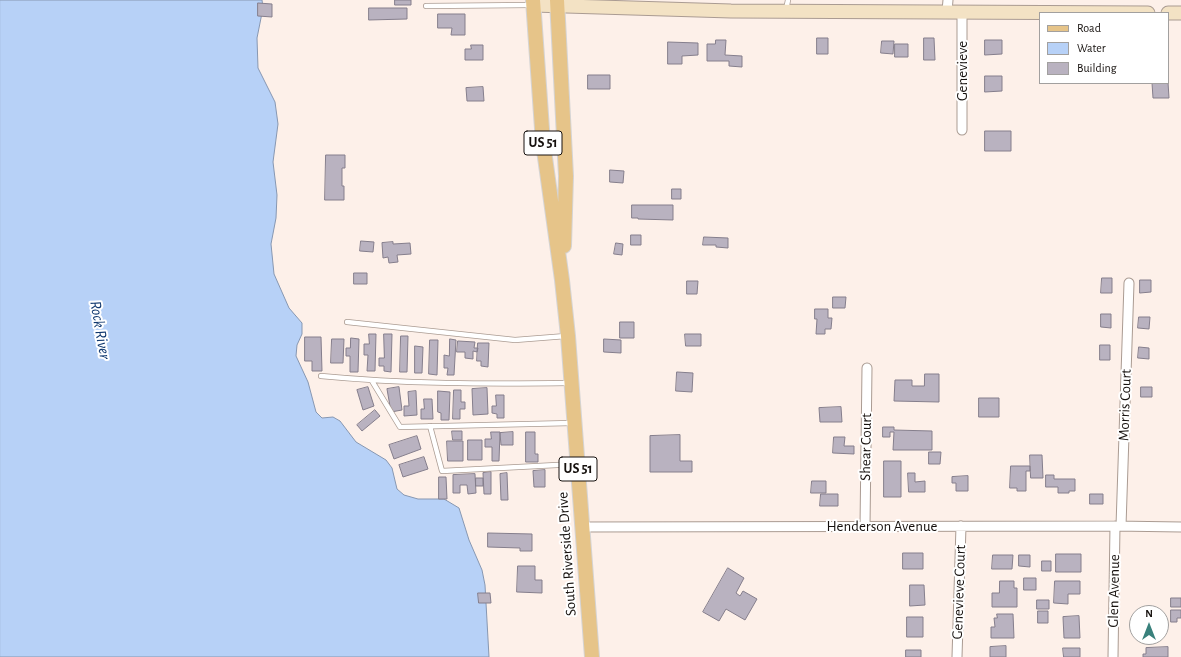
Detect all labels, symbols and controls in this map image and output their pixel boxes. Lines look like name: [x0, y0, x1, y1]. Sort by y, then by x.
legend: [1039, 12, 1169, 84]
text: Road: [1077, 22, 1101, 34]
street label: Genevieve: [953, 41, 971, 101]
text: Water: [1077, 42, 1106, 54]
text: Building: [1077, 62, 1117, 74]
road number: US 51: [524, 131, 562, 155]
water label: Rock River: [85, 299, 115, 361]
street label: Morris Court: [1115, 369, 1135, 441]
street label: Shear Court: [856, 413, 876, 481]
road number: US 51: [559, 457, 597, 481]
street label: South Riverside Drive: [554, 491, 580, 617]
street label: Henderson Avenue: [827, 517, 937, 535]
street label: Genevieve Court: [948, 544, 970, 640]
street label: Glen Avenue: [1104, 554, 1124, 628]
north arrow: [1129, 605, 1169, 645]
text: N: [1145, 608, 1153, 619]

